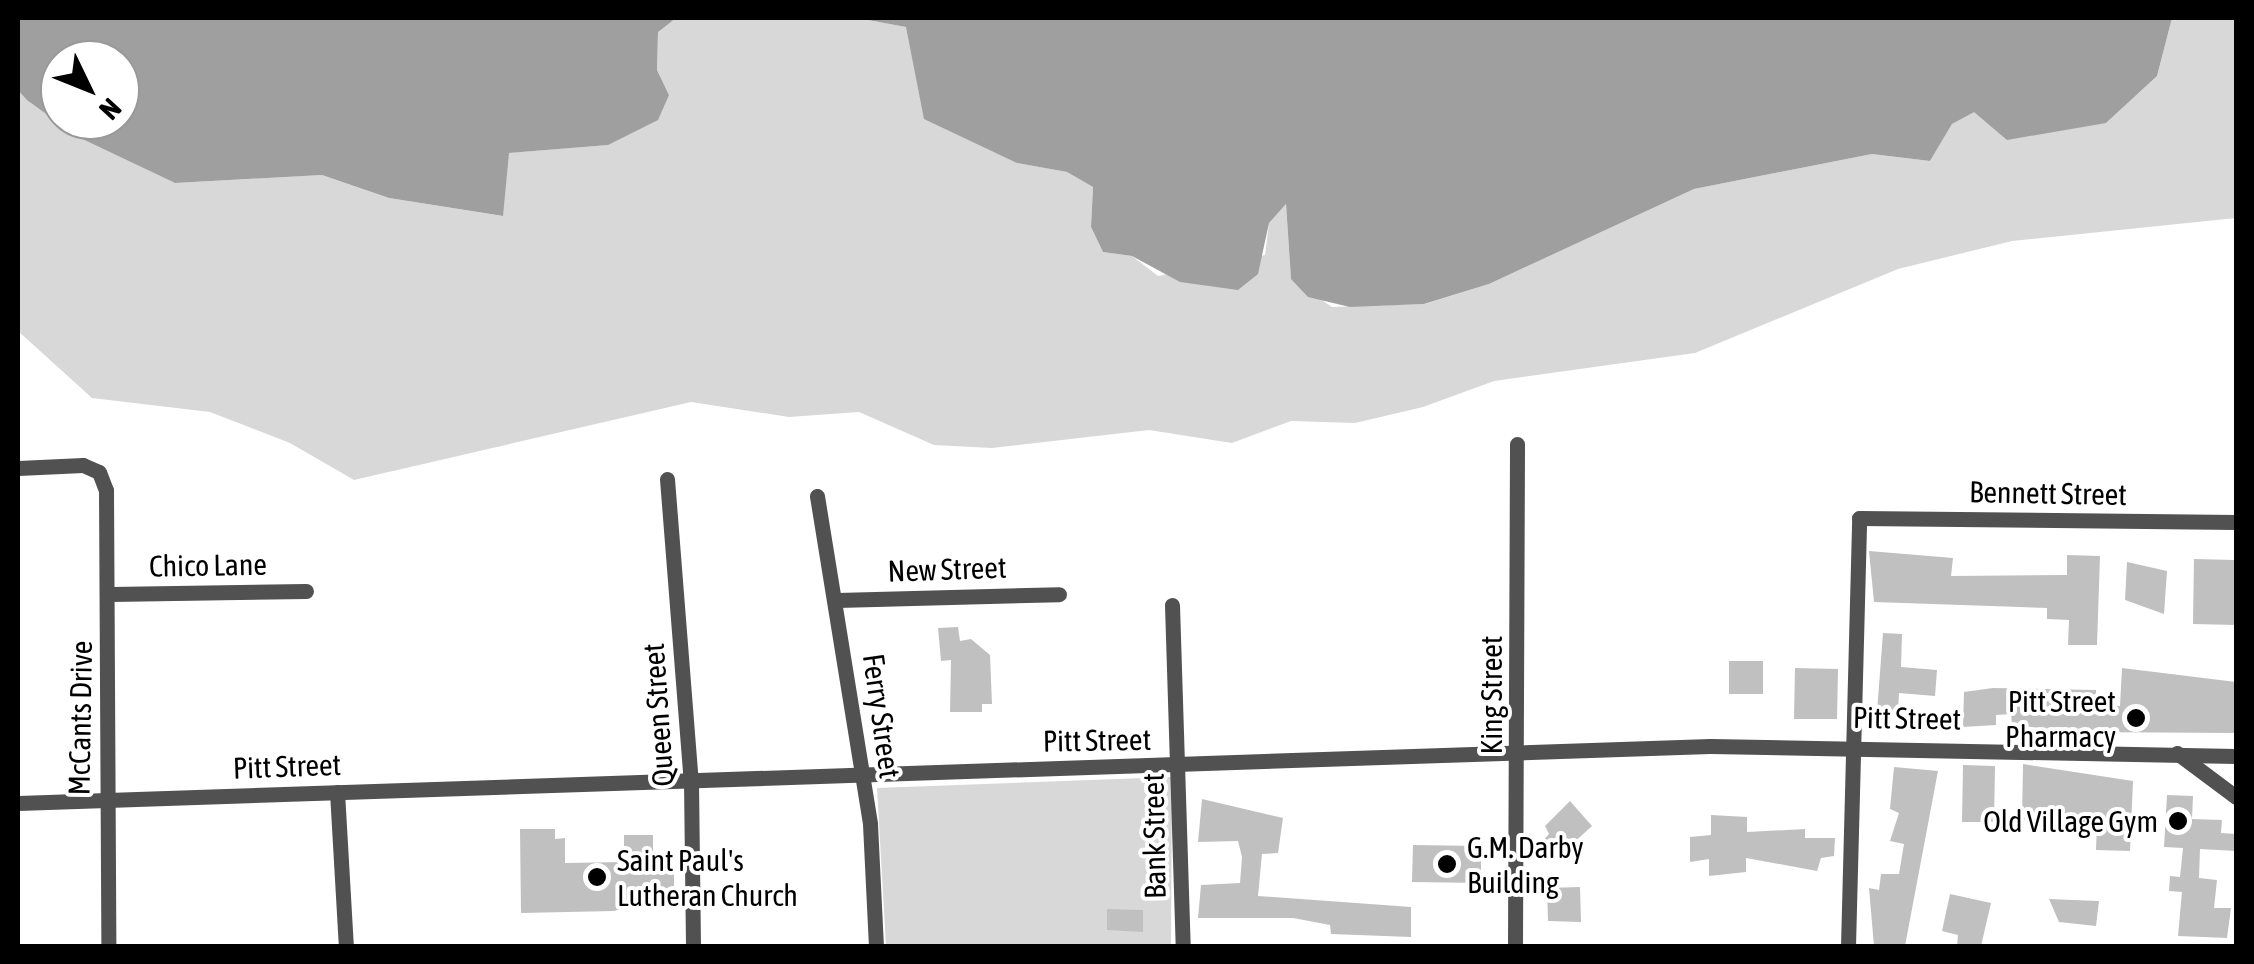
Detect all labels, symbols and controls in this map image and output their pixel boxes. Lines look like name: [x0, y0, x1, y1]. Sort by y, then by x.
north arrow: [40, 40, 140, 140]
text: N: [93, 92, 128, 126]
street label: Bennett Street: [1969, 474, 2127, 512]
street label: Chico Lane: [149, 546, 267, 584]
street label: New Street: [887, 549, 1007, 589]
street label: King Street: [1473, 636, 1509, 754]
street label: McCants Drive: [61, 640, 99, 796]
street label: Queen Street: [635, 642, 681, 788]
street label: Ferry Street: [855, 652, 909, 780]
place label: Pitt Street Pharmacy: [2005, 683, 2116, 754]
street label: Pitt Street: [1853, 699, 1961, 737]
marker: Pitt Street Pharmacy: [2125, 707, 2147, 729]
street label: Pitt Street: [1043, 721, 1151, 759]
street label: Pitt Street: [232, 746, 342, 786]
street label: Bank Street: [1135, 773, 1173, 899]
place label: Old Village Gym: [1983, 803, 2158, 839]
marker: Old Village Gym: [2167, 810, 2189, 832]
place label: G.M. Darby Building: [1467, 829, 1584, 900]
place label: Saint Paul's Lutheran Church: [617, 842, 798, 912]
marker: G.M. Darby Building: [1436, 853, 1458, 875]
marker: Saint Paul's Lutheran Church: [586, 866, 608, 888]

